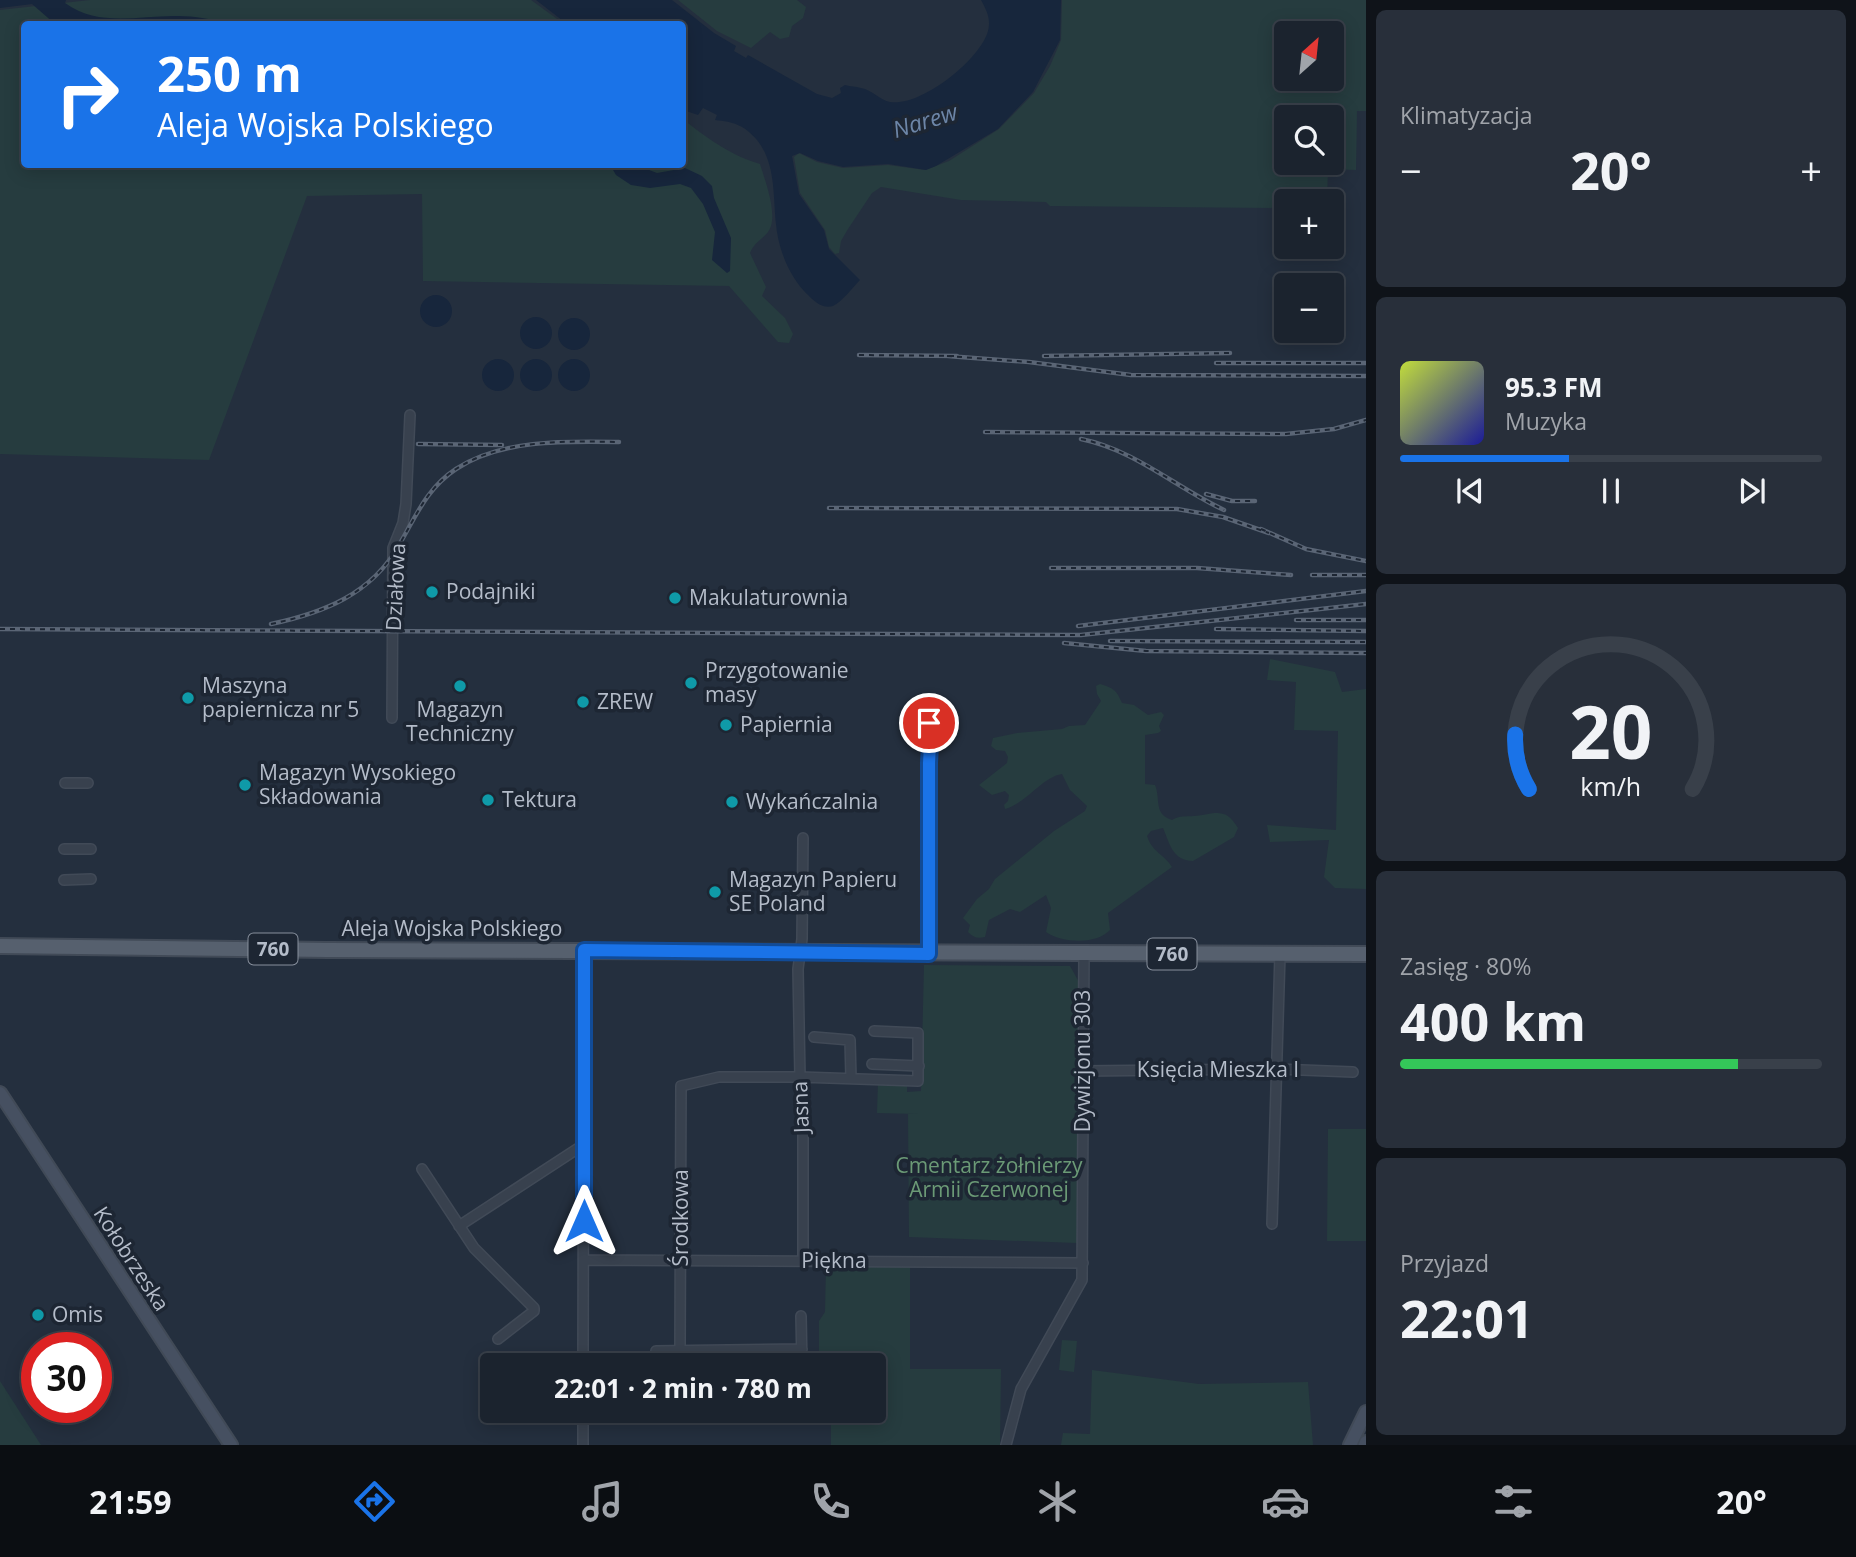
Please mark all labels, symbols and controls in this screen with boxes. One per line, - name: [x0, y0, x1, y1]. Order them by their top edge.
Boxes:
- north arrow: [1274, 21, 1344, 91]
- map controls: [1274, 21, 1344, 343]
- text: 250 m: [157, 40, 302, 106]
- icon: right: [42, 49, 133, 140]
- water label: Narew: [888, 95, 963, 145]
- text: Klimatyzacja: [1400, 99, 1533, 131]
- text: Aleja Wojska Polskiego: [157, 103, 494, 146]
- button: search: [1274, 105, 1344, 175]
- text: 20°: [1570, 134, 1652, 205]
- text: −: [1400, 144, 1422, 196]
- text: +: [1800, 144, 1822, 196]
- button: +: [1274, 189, 1344, 259]
- button: −: [1274, 273, 1344, 343]
- text: 95.3 FM: [1505, 369, 1603, 405]
- text: Muzyka: [1505, 405, 1587, 437]
- icon: previous: [1451, 472, 1489, 510]
- icon: pause: [1592, 472, 1630, 510]
- icon: next: [1733, 472, 1771, 510]
- street label: Działowa: [379, 542, 411, 632]
- place label: Podajniki: [446, 577, 536, 605]
- place label: Makulaturownia: [689, 583, 848, 611]
- marker: Podajniki: [424, 584, 440, 600]
- marker: Makulaturownia: [667, 590, 683, 606]
- place label: Przygotowanie masy: [705, 656, 849, 708]
- place label: Maszyna papiernicza nr 5: [202, 671, 359, 723]
- marker: Przygotowanie masy: [683, 675, 699, 691]
- marker: Magazyn Techniczny: [452, 678, 468, 694]
- text: 20: [1569, 681, 1653, 780]
- place label: ZREW: [597, 687, 654, 715]
- marker: Maszyna papiernicza nr 5: [180, 690, 196, 706]
- pin: [899, 693, 959, 753]
- marker: ZREW: [575, 694, 591, 710]
- place label: Magazyn Techniczny: [406, 695, 514, 747]
- icon: arrive: [910, 704, 948, 742]
- place label: Papiernia: [740, 710, 833, 738]
- marker: Papiernia: [718, 717, 734, 733]
- place label: Magazyn Wysokiego Składowania: [259, 758, 456, 810]
- text: km/h: [1581, 768, 1641, 802]
- marker: Magazyn Wysokiego Składowania: [237, 777, 253, 793]
- place label: Tektura: [502, 785, 577, 813]
- place label: Wykańczalnia: [746, 787, 878, 815]
- marker: Tektura: [480, 792, 496, 808]
- marker: Wykańczalnia: [724, 794, 740, 810]
- place label: Magazyn Papieru SE Poland: [729, 865, 897, 917]
- marker: Magazyn Papieru SE Poland: [707, 884, 723, 900]
- street label: Aleja Wojska Polskiego: [341, 914, 563, 942]
- road number: 760: [248, 934, 298, 965]
- road number: 760: [1148, 938, 1196, 970]
- text: Zasięg · 80%: [1400, 950, 1531, 982]
- text: 400 km: [1400, 985, 1586, 1056]
- street label: Dywizjonu 303: [1068, 990, 1096, 1132]
- street label: Księcia Mieszka I: [1137, 1055, 1299, 1083]
- street label: Jasna: [785, 1081, 815, 1135]
- park label: Cmentarz żołnierzy Armii Czerwonej: [895, 1151, 1083, 1203]
- street label: Środkowa: [666, 1169, 694, 1267]
- position arrow: [547, 1184, 621, 1258]
- street label: Kołobrzeska: [88, 1201, 176, 1316]
- street label: Piękna: [801, 1246, 867, 1274]
- text: Przyjazd: [1400, 1247, 1489, 1279]
- text: 22:01: [1400, 1282, 1534, 1353]
- place label: Omis: [52, 1300, 103, 1328]
- marker: Omis: [30, 1307, 46, 1323]
- speed limit sign: 30: [21, 1332, 112, 1423]
- text: 22:01 · 2 min · 780 m: [554, 1370, 812, 1406]
- icon: directions: [350, 1477, 399, 1526]
- icon: music: [578, 1477, 627, 1526]
- icon: phone: [806, 1477, 855, 1526]
- icon: climate: [1033, 1477, 1082, 1526]
- icon: car: [1261, 1477, 1310, 1526]
- icon: filters: [1489, 1477, 1538, 1526]
- text: 21:59: [89, 1480, 172, 1523]
- text: 20°: [1716, 1480, 1767, 1523]

